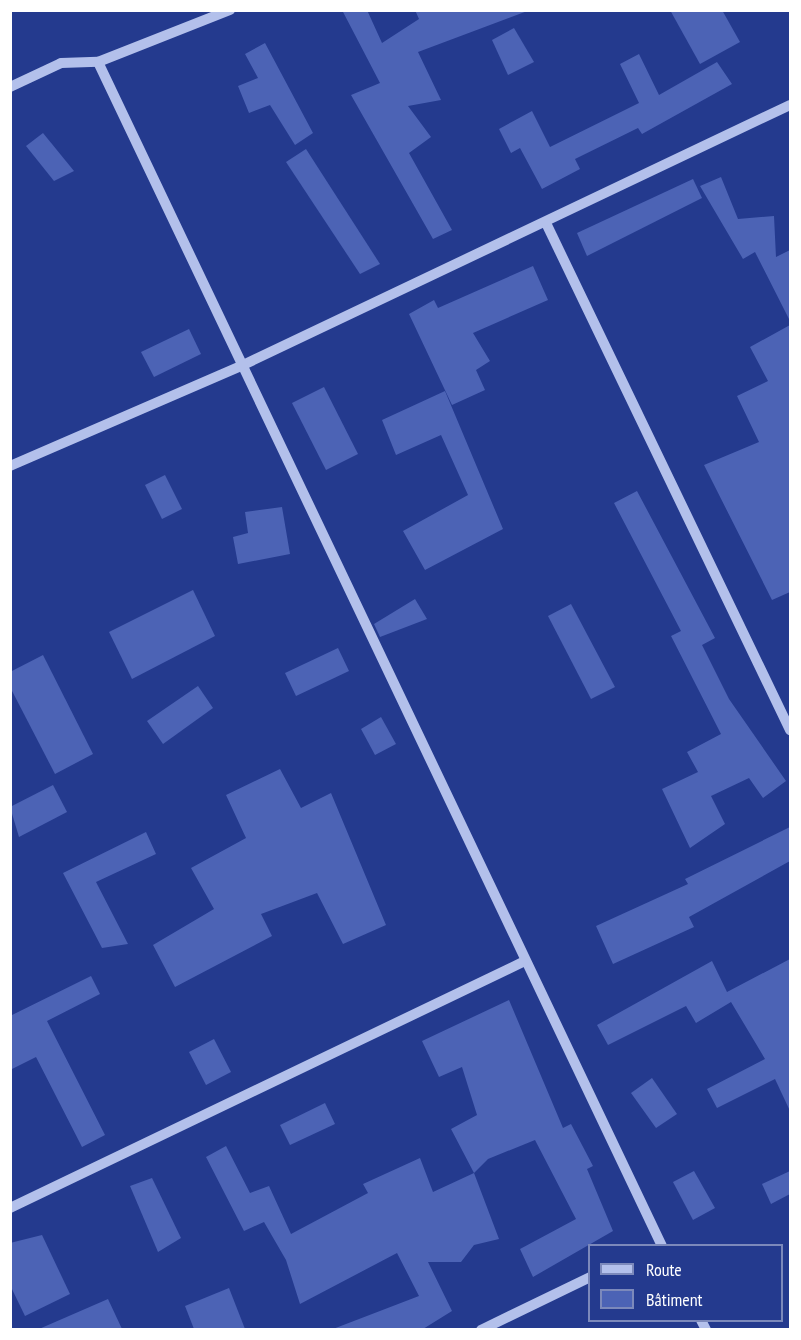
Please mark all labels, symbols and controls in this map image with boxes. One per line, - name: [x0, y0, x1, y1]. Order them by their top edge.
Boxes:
- legend: [588, 1244, 783, 1322]
- text: Route: [646, 1258, 682, 1281]
- text: Bâtiment: [646, 1288, 703, 1311]

